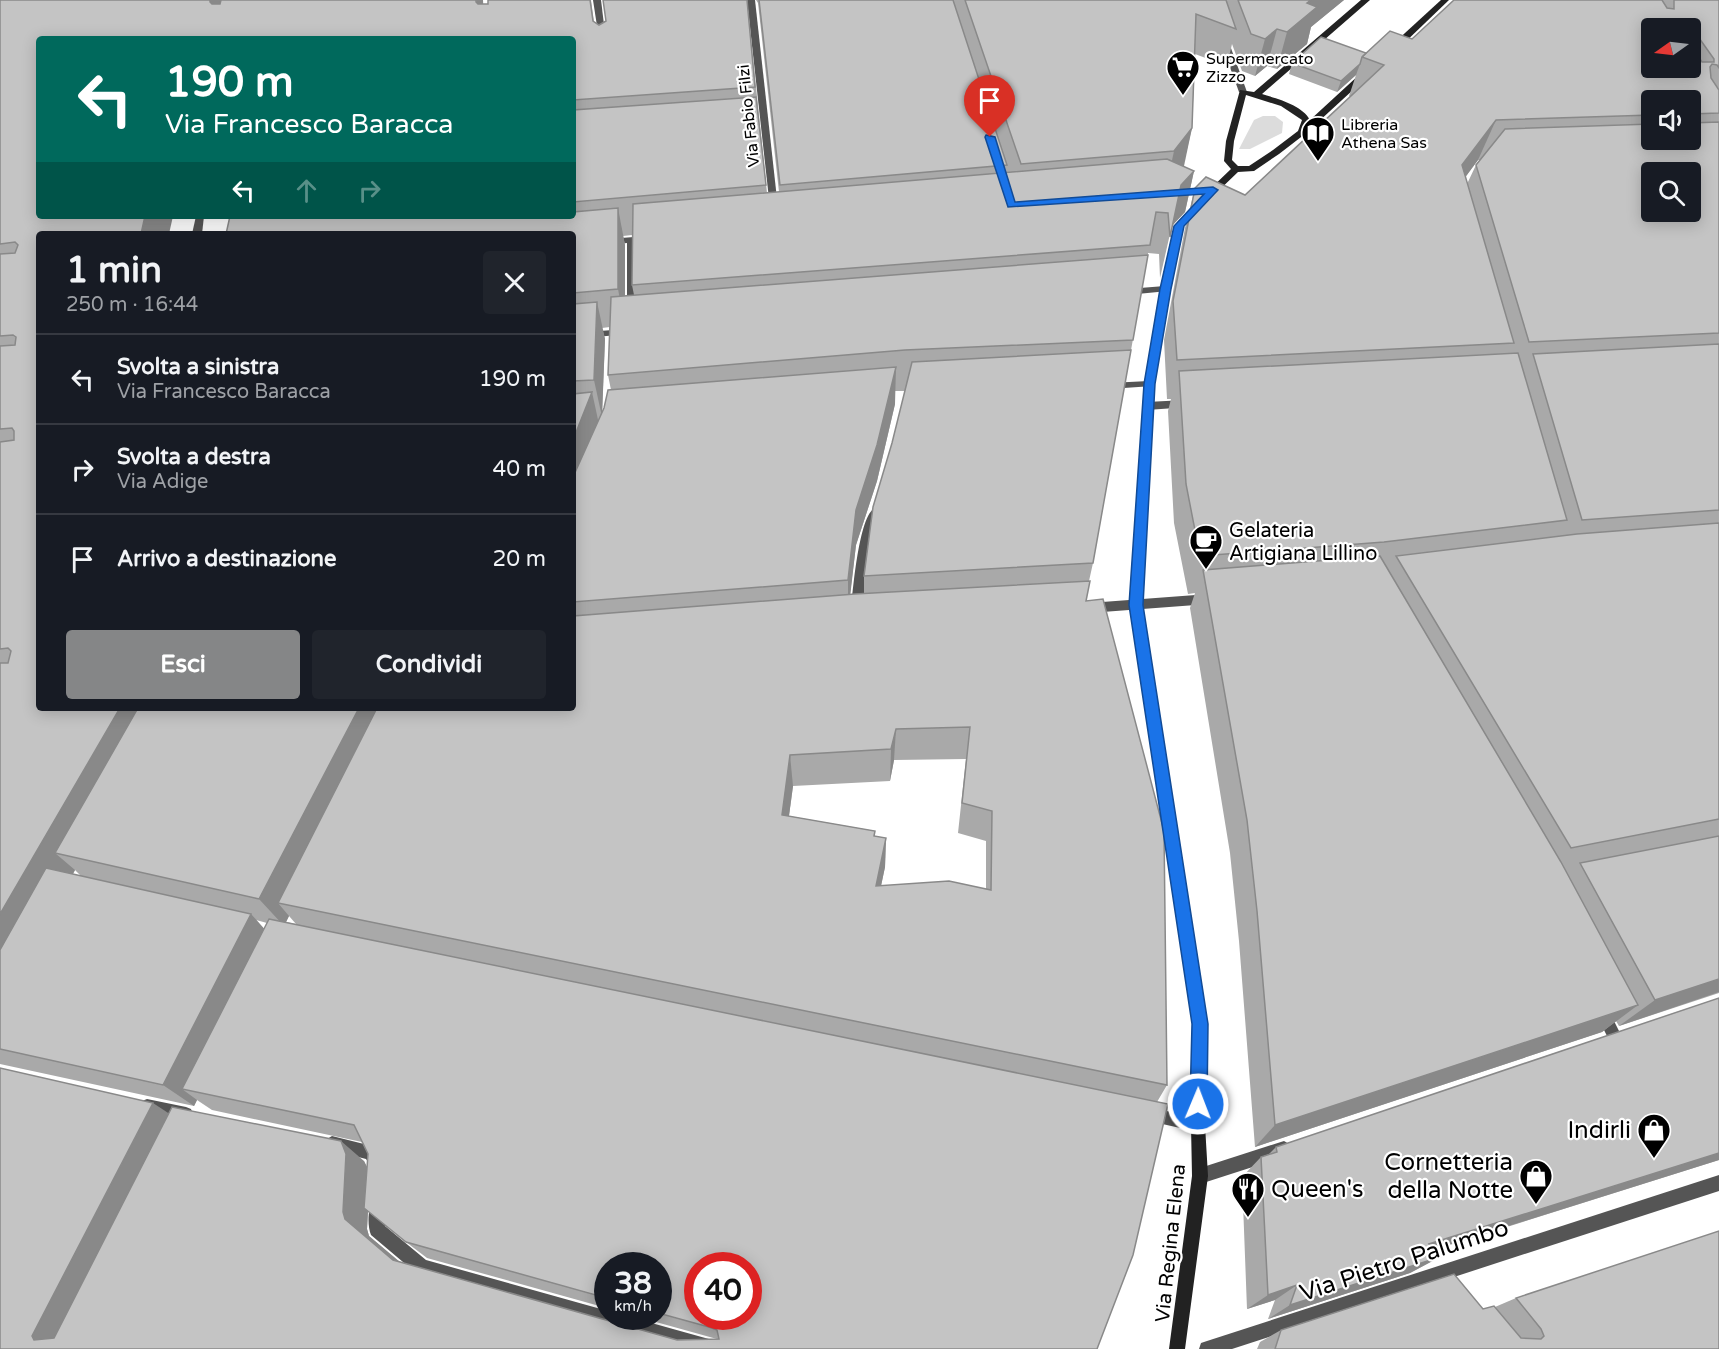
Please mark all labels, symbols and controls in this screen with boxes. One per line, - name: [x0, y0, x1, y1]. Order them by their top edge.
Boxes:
- north arrow: [1641, 18, 1701, 78]
- map controls: [1641, 18, 1701, 222]
- supermarket icon: Supermercato Zizzo: [1165, 49, 1201, 96]
- place label: Supermercato Zizzo: [1206, 49, 1313, 87]
- text: 190 m: [165, 57, 294, 108]
- icon: left: [66, 60, 144, 138]
- street label: Via Fabio Filzi: [734, 64, 764, 168]
- pin: [964, 75, 1015, 137]
- icon: arrive: [973, 84, 1006, 117]
- button: sound: [1641, 90, 1701, 150]
- text: Via Francesco Baracca: [165, 108, 454, 141]
- library icon: Libreria Athena Sas: [1300, 115, 1336, 162]
- place label: Libreria Athena Sas: [1341, 115, 1427, 153]
- button: search: [1641, 162, 1701, 222]
- icon: left: [227, 174, 260, 207]
- icon: ahead: [290, 174, 323, 207]
- icon: right: [353, 174, 386, 207]
- text: 1 min: [66, 249, 162, 292]
- button: close: [483, 251, 546, 314]
- text: 250 m · 16:44: [66, 293, 198, 317]
- text: Svolta a sinistra: [117, 354, 279, 380]
- icon: left: [66, 363, 99, 396]
- text: 190 m: [479, 366, 546, 392]
- text: Via Francesco Baracca: [117, 380, 331, 404]
- text: Svolta a destra: [117, 444, 271, 470]
- icon: right: [66, 453, 99, 486]
- text: 40 m: [492, 456, 546, 482]
- text: Via Adige: [117, 470, 208, 494]
- place label: Gelateria Artigiana Lillino: [1229, 519, 1377, 566]
- cafe icon: Gelateria Artigiana Lillino: [1188, 523, 1224, 570]
- icon: arrive: [66, 543, 99, 576]
- text: Arrivo a destinazione: [117, 546, 336, 572]
- text: 20 m: [492, 546, 546, 572]
- button: Esci: [66, 630, 300, 699]
- button: Condividi: [312, 630, 546, 699]
- position arrow: [1166, 1072, 1230, 1136]
- shop icon: Indirli: [1636, 1112, 1672, 1159]
- place label: Indirli: [1568, 1116, 1631, 1145]
- place label: Cornetteria della Notte: [1384, 1148, 1513, 1205]
- shop icon: Cornetteria della Notte: [1518, 1158, 1554, 1205]
- street label: Via Regina Elena: [1151, 1163, 1191, 1324]
- restaurant icon: Queen's: [1230, 1171, 1266, 1218]
- place label: Queen's: [1271, 1175, 1364, 1204]
- street label: Via Pietro Palumbo: [1296, 1213, 1512, 1308]
- speed limit sign: 40: [684, 1252, 762, 1330]
- text: 38: [614, 1265, 652, 1302]
- text: km/h: [614, 1297, 652, 1315]

